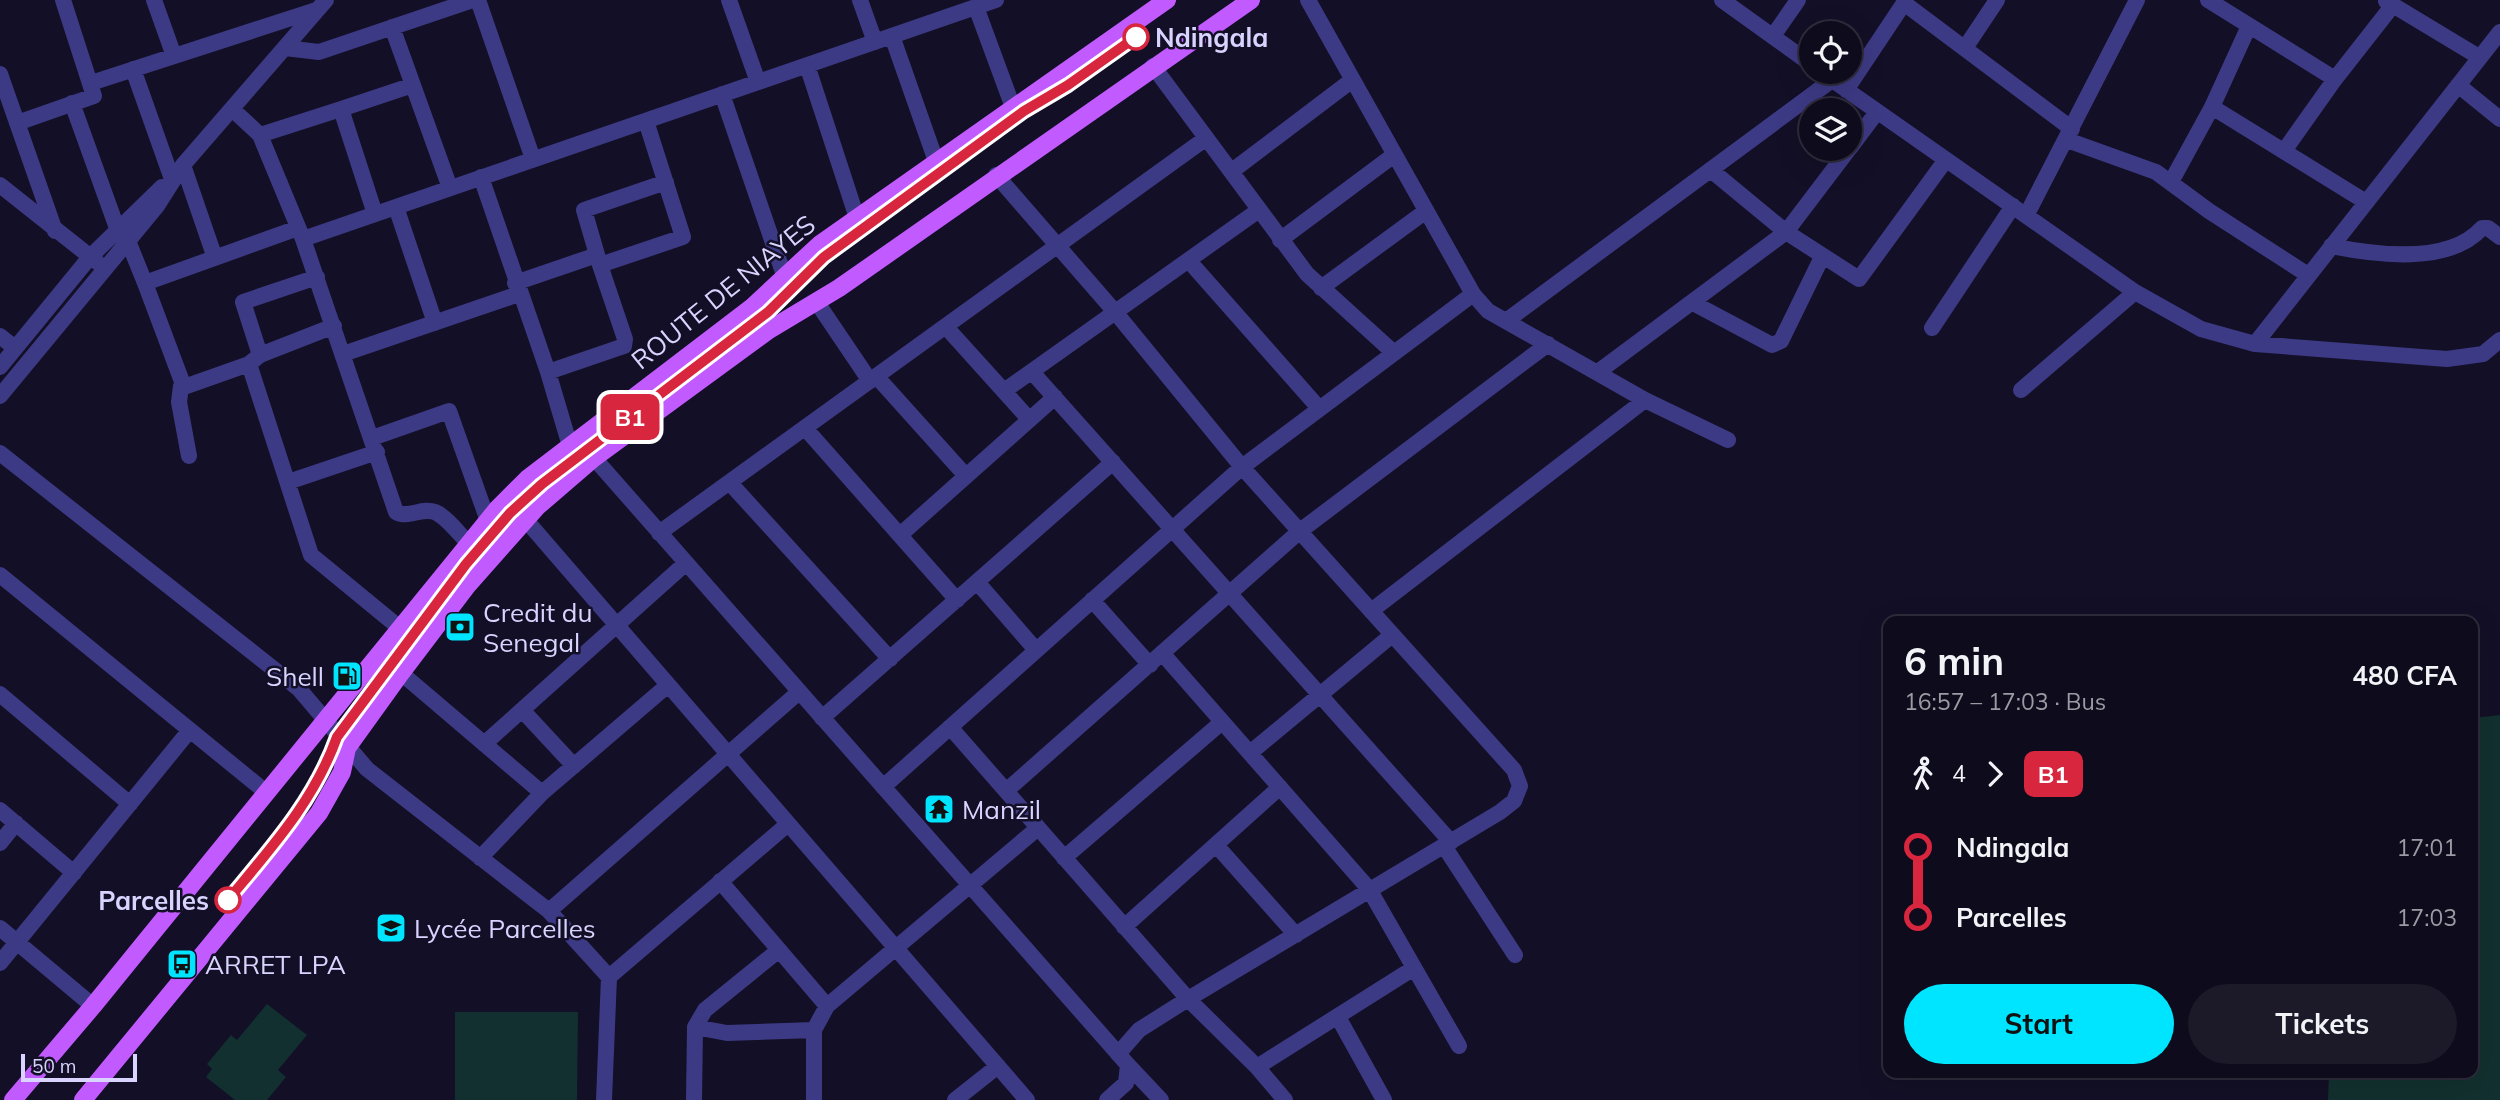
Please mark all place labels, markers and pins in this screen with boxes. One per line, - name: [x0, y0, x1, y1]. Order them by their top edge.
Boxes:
- place label: Ndingala: [1155, 21, 1268, 54]
- marker: Ndingala: [1123, 24, 1149, 50]
- place label: Credit du Senegal: [483, 596, 592, 659]
- bank icon: Credit du Senegal: [443, 610, 477, 644]
- fuel station icon: Shell: [330, 659, 364, 693]
- place label: Shell: [266, 660, 324, 693]
- temple icon: Manzil: [922, 792, 956, 826]
- place label: Manzil: [962, 793, 1041, 826]
- place label: Parcelles: [98, 884, 209, 917]
- marker: Parcelles: [215, 887, 241, 913]
- school or university icon: Lycée Parcelles: [374, 911, 408, 945]
- place label: Lycée Parcelles: [414, 912, 596, 945]
- bus stop icon: ARRET LPA: [165, 947, 199, 981]
- place label: ARRET LPA: [205, 948, 346, 981]

